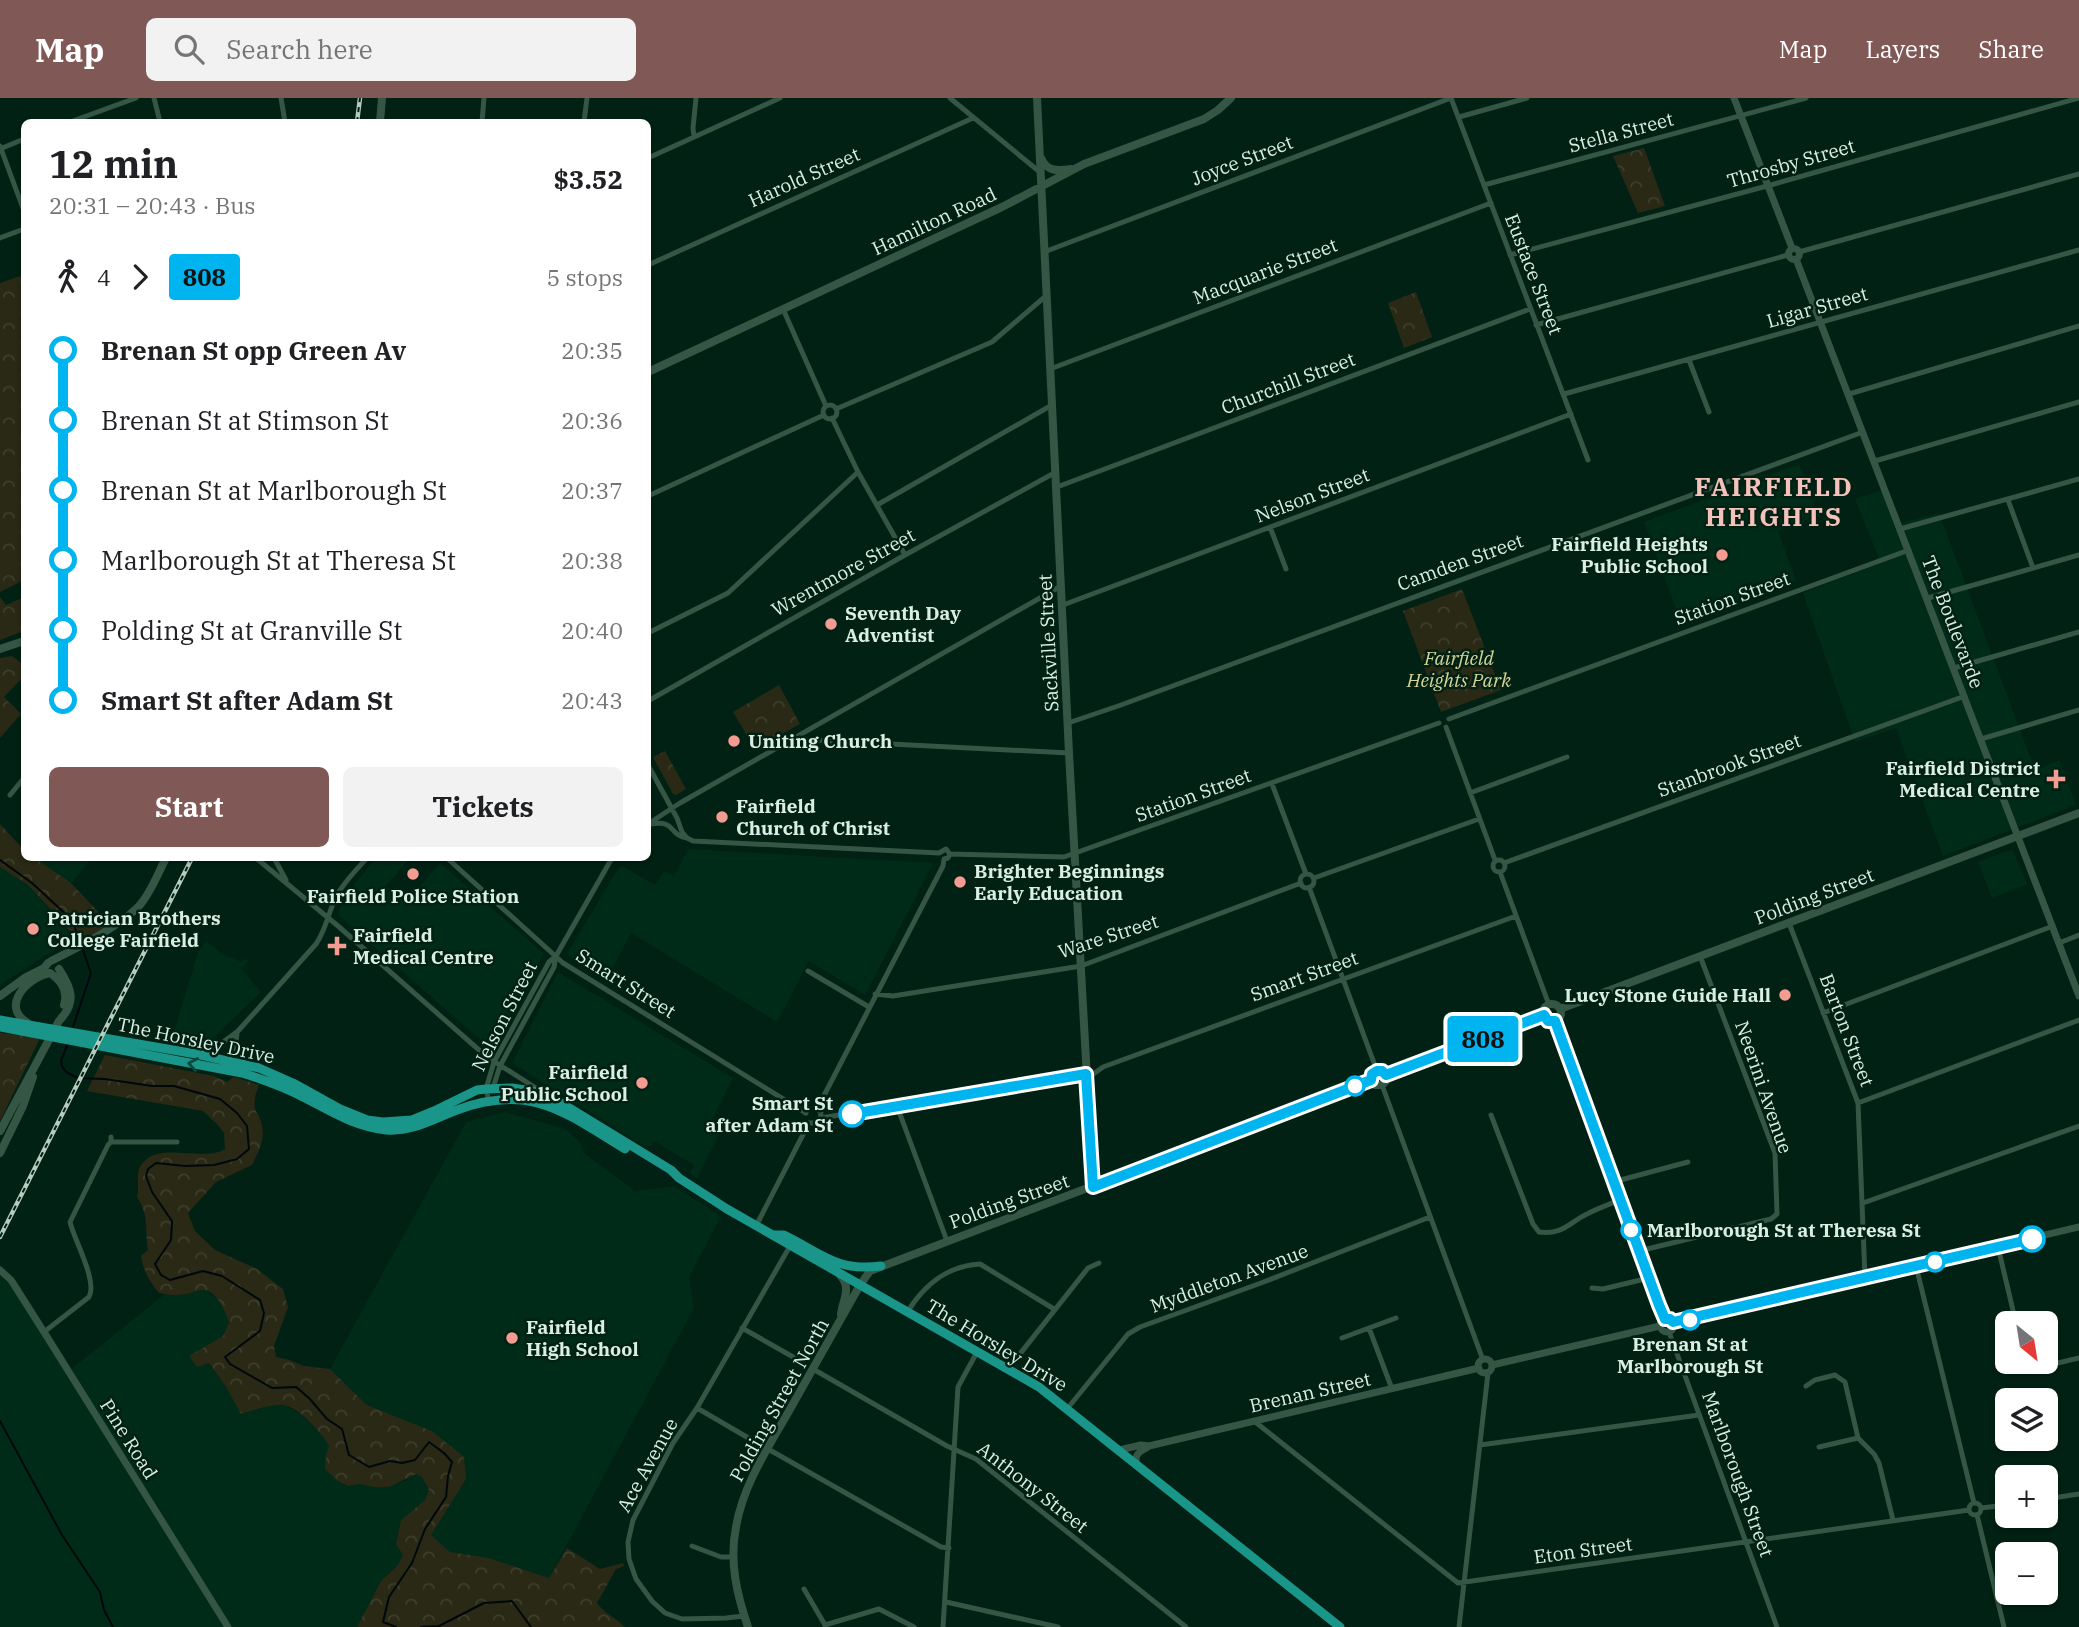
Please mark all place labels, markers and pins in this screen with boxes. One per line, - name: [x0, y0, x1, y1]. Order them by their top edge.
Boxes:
- place label: Fairfield Heights Public School: [1551, 532, 1708, 578]
- marker: Fairfield Heights Public School: [1714, 547, 1730, 563]
- place label: Seventh Day Adventist: [845, 601, 961, 647]
- marker: Seventh Day Adventist: [823, 616, 839, 632]
- place label: Uniting Church: [748, 729, 892, 753]
- marker: Uniting Church: [726, 733, 742, 749]
- place label: Fairfield District Medical Centre: [1886, 756, 2040, 802]
- marker: Fairfield District Medical Centre: [2046, 769, 2066, 789]
- place label: Fairfield Church of Christ: [736, 794, 890, 840]
- marker: Fairfield Church of Christ: [714, 809, 730, 825]
- place label: Brighter Beginnings Early Education: [974, 859, 1164, 905]
- marker: Fairfield Police Station: [405, 866, 421, 882]
- marker: Brighter Beginnings Early Education: [952, 874, 968, 890]
- place label: Fairfield Police Station: [307, 884, 520, 908]
- place label: Patrician Brothers College Fairfield: [47, 906, 221, 952]
- marker: Patrician Brothers College Fairfield: [25, 921, 41, 937]
- place label: Fairfield Medical Centre: [353, 923, 494, 969]
- marker: Fairfield Medical Centre: [327, 936, 347, 956]
- place label: Lucy Stone Guide Hall: [1565, 983, 1771, 1007]
- marker: Lucy Stone Guide Hall: [1777, 987, 1793, 1003]
- place label: Fairfield Public School: [501, 1060, 628, 1106]
- marker: Fairfield Public School: [634, 1075, 650, 1091]
- unlabelled marker: [1345, 1076, 1365, 1096]
- place label: Smart St after Adam St: [705, 1091, 833, 1137]
- marker: Smart St after Adam St: [839, 1101, 865, 1127]
- place label: Marlborough St at Theresa St: [1647, 1218, 1921, 1242]
- marker: Marlborough St at Theresa St: [1621, 1220, 1641, 1240]
- unlabelled marker: [2019, 1226, 2045, 1252]
- unlabelled marker: [1925, 1252, 1945, 1272]
- marker: Brenan St at Marlborough St: [1680, 1310, 1700, 1330]
- place label: Fairfield High School: [526, 1315, 639, 1361]
- marker: Fairfield High School: [504, 1330, 520, 1346]
- place label: Brenan St at Marlborough St: [1617, 1332, 1763, 1378]

